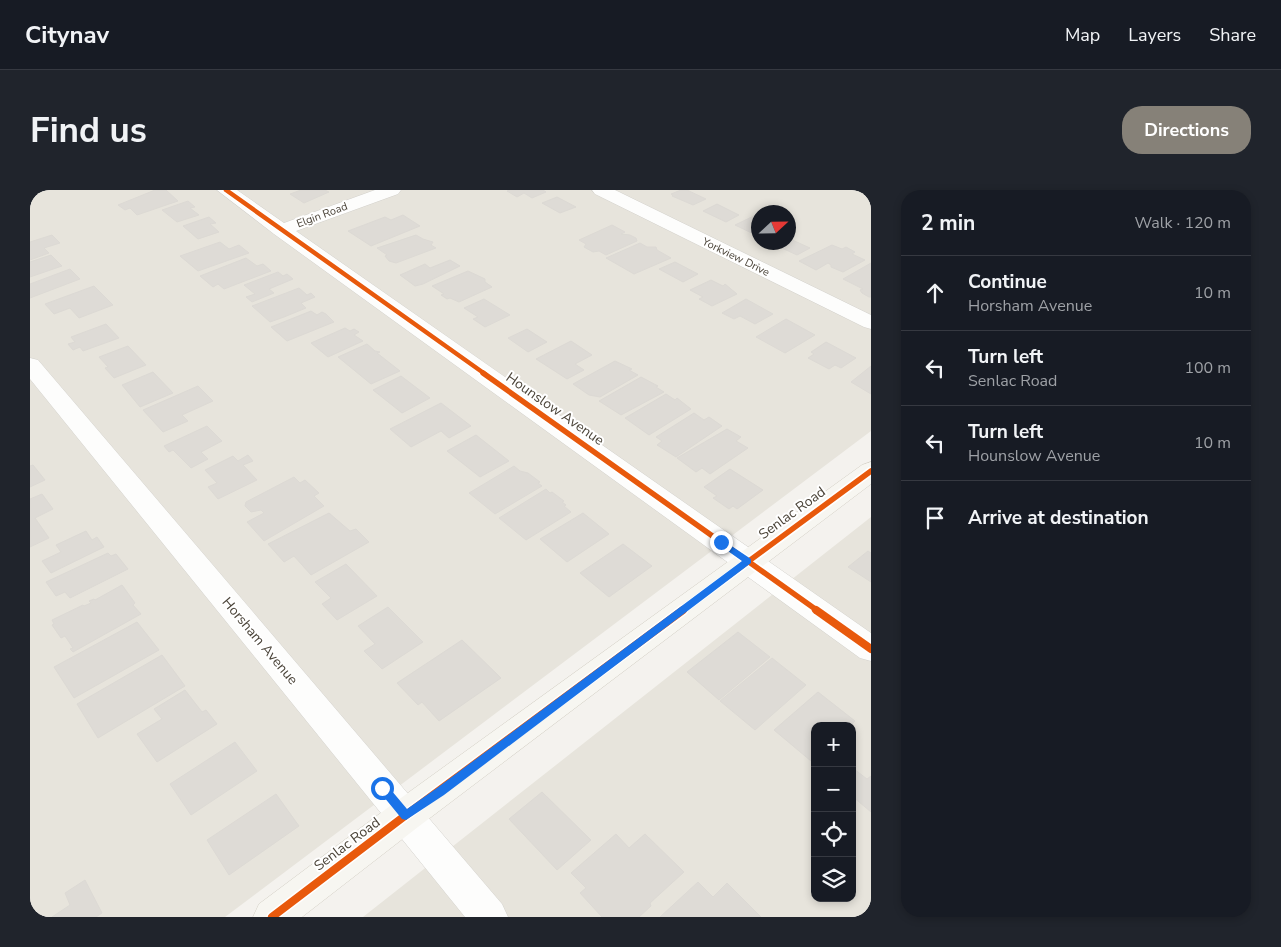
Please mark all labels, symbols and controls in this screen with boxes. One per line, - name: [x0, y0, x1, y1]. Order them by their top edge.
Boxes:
- text: Citynav: [25, 19, 109, 51]
- text: Map: [1065, 23, 1100, 47]
- text: Layers: [1128, 23, 1181, 47]
- text: Share: [1209, 23, 1256, 47]
- button: Directions: [1122, 106, 1251, 154]
- text: Find us: [30, 107, 147, 154]
- street label: Elgin Road: [294, 199, 350, 231]
- north arrow: [751, 205, 796, 250]
- text: 2 min: [921, 209, 975, 237]
- text: Walk · 120 m: [1135, 212, 1231, 234]
- street label: Yorkview Drive: [699, 234, 772, 280]
- text: Continue: [968, 269, 1047, 295]
- icon: ahead: [921, 279, 949, 307]
- text: 10 m: [1194, 282, 1231, 304]
- text: Horsham Avenue: [968, 295, 1092, 317]
- text: Turn left: [968, 344, 1043, 370]
- icon: left: [921, 354, 949, 382]
- text: 100 m: [1184, 357, 1231, 379]
- street label: Hounslow Avenue: [502, 368, 608, 450]
- text: Senlac Road: [968, 370, 1057, 392]
- text: Turn left: [968, 419, 1043, 445]
- icon: left: [921, 429, 949, 457]
- text: 10 m: [1194, 432, 1231, 454]
- text: Hounslow Avenue: [968, 445, 1100, 467]
- street label: Senlac Road: [755, 482, 829, 544]
- icon: arrive: [921, 504, 949, 532]
- text: Arrive at destination: [968, 505, 1149, 531]
- route end: [710, 531, 733, 554]
- street label: Horsham Avenue: [218, 593, 302, 689]
- map controls: [811, 722, 856, 902]
- button: +: [811, 722, 856, 767]
- button: −: [811, 767, 856, 812]
- route start: [371, 777, 394, 800]
- button: locate: [811, 812, 856, 857]
- street label: Senlac Road: [310, 813, 384, 875]
- button: layers: [811, 857, 856, 902]

